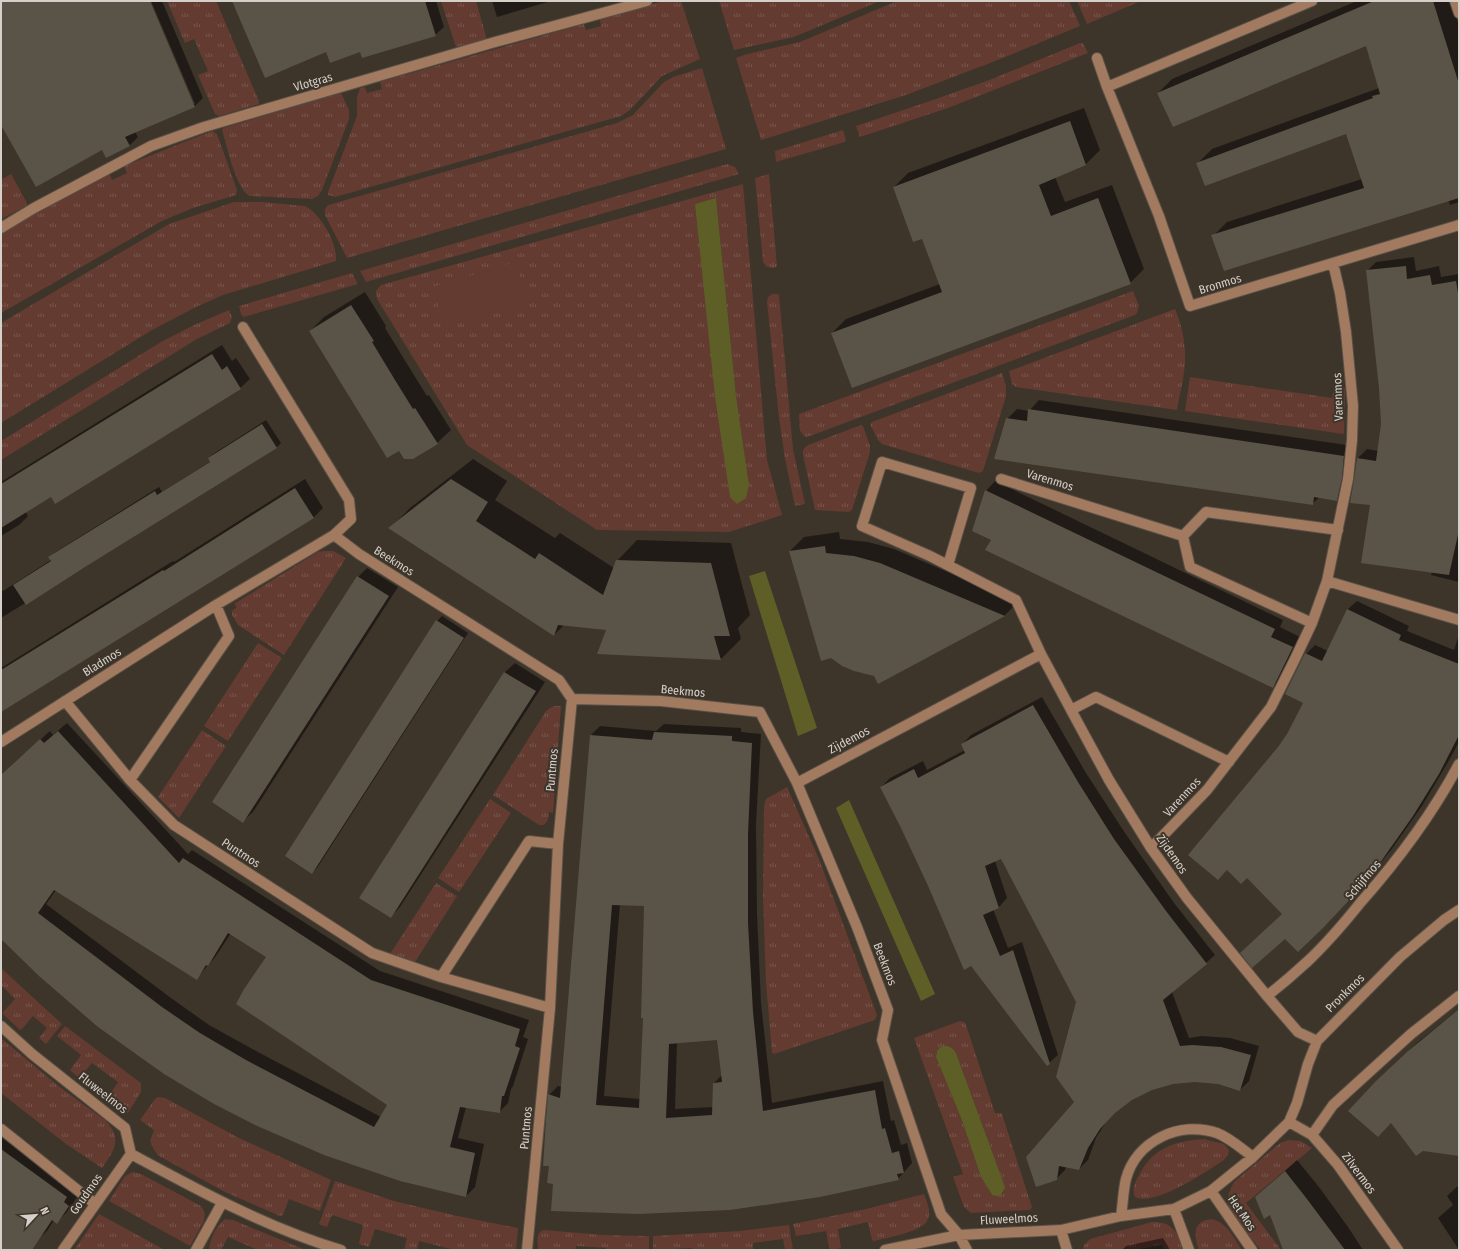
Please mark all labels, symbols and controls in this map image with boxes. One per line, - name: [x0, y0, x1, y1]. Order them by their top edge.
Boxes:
- street label: Vlotgras: [292, 70, 334, 94]
- street label: Bronmos: [1197, 271, 1243, 297]
- street label: Varenmos: [1330, 373, 1346, 421]
- street label: Varenmos: [1025, 466, 1075, 494]
- street label: Beekmos: [371, 543, 417, 579]
- street label: Bladmos: [80, 645, 124, 679]
- street label: Beekmos: [660, 682, 706, 700]
- street label: Zijdemos: [826, 723, 872, 757]
- street label: Puntmos: [543, 748, 561, 792]
- street label: Varenmos: [1160, 775, 1204, 819]
- street label: Zijdemos: [1153, 832, 1191, 876]
- street label: Puntmos: [219, 835, 263, 871]
- street label: Schijfmos: [1342, 857, 1384, 903]
- street label: Beekmos: [870, 941, 900, 987]
- street label: Pronkmos: [1323, 971, 1367, 1015]
- street label: Fluweelmos: [76, 1070, 130, 1116]
- street label: Puntmos: [517, 1106, 535, 1150]
- street label: Zilvermos: [1339, 1150, 1379, 1196]
- street label: Goudmos: [67, 1171, 105, 1217]
- street label: Het Mos: [1225, 1193, 1259, 1233]
- north arrow: [16, 1195, 56, 1235]
- text: N: [37, 1205, 52, 1217]
- street label: Fluweelmos: [980, 1210, 1038, 1228]

